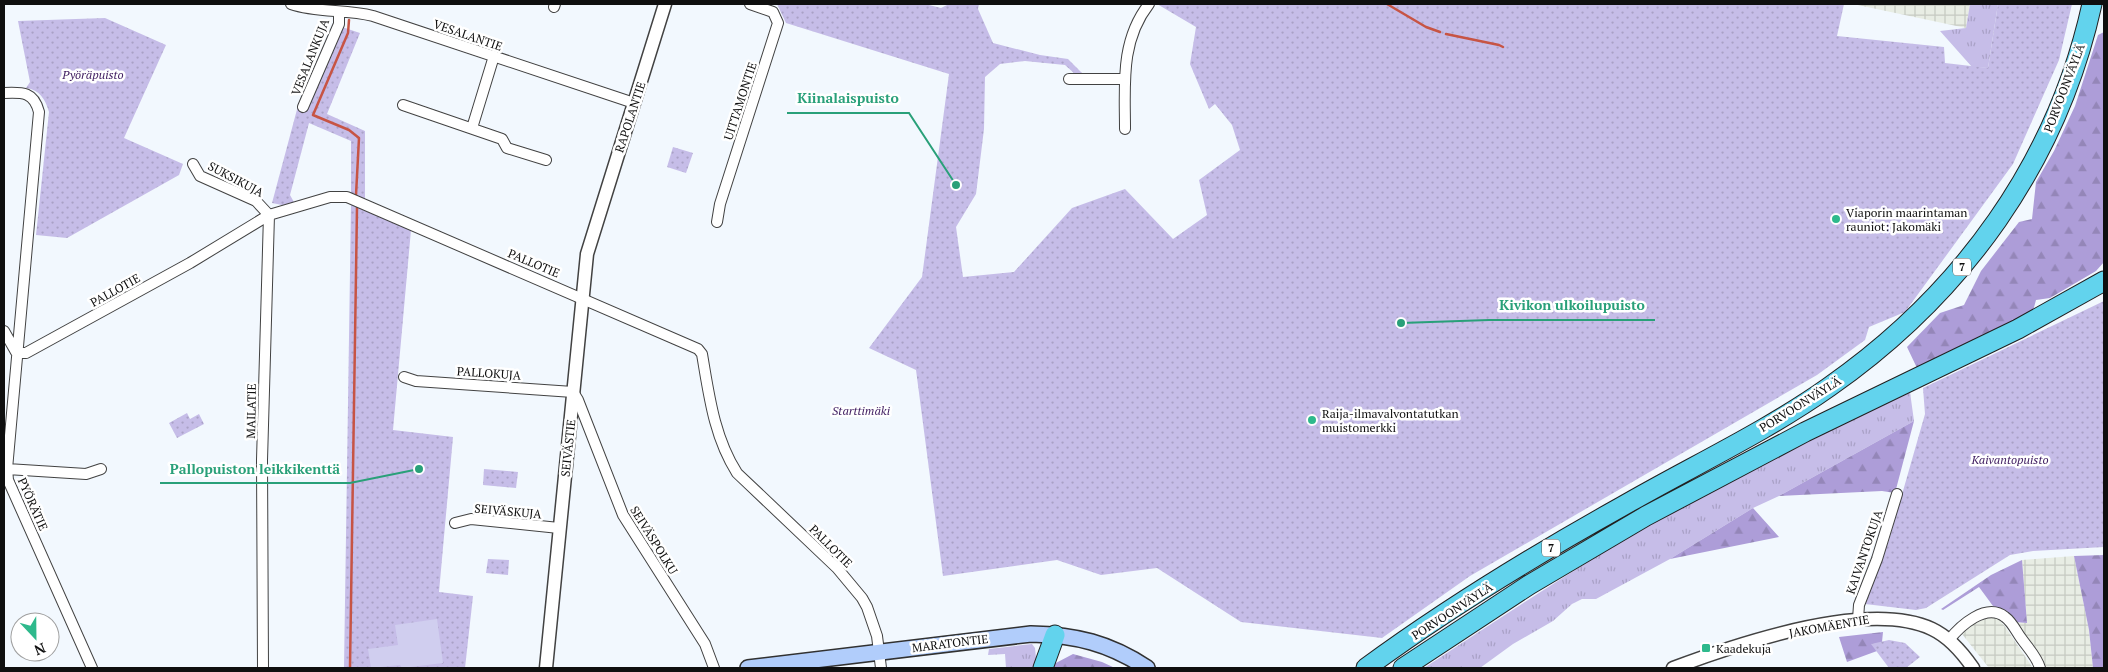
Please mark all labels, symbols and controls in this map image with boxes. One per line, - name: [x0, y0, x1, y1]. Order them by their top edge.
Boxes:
- street label: VESALANKUJA: [288, 16, 333, 98]
- street label: VESALANTIE: [432, 16, 505, 54]
- street label: PORVOONVÄYLÄ: [2040, 41, 2088, 134]
- street label: UITTAMONTIE: [720, 60, 760, 142]
- park label: Pyöräpuisto: [61, 67, 124, 82]
- street label: RAPOLANTIE: [611, 80, 649, 154]
- callout: Kiinalaispuisto: [787, 84, 909, 113]
- text: Kiinalaispuisto: [797, 88, 899, 107]
- street label: SUKSIKUJA: [206, 158, 267, 200]
- place label: Viaporin maarintaman rauniot: Jakomäki: [1846, 205, 1967, 234]
- marker: Viaporin maarintaman rauniot: Jakomäki: [1830, 213, 1842, 225]
- street label: PALLOTIE: [506, 245, 562, 281]
- road number: 7: [1953, 258, 1971, 276]
- street label: PALLOTIE: [87, 270, 143, 310]
- callout: Kivikon ulkoilupuisto: [1489, 291, 1655, 320]
- text: Kivikon ulkoilupuisto: [1499, 295, 1645, 314]
- street label: PALLOKUJA: [456, 363, 522, 383]
- street label: PORVOONVÄYLÄ: [1756, 372, 1844, 435]
- street label: MAILATIE: [243, 383, 259, 439]
- park label: Starttimäki: [832, 403, 891, 418]
- place label: Raija-ilmavalvontatutkan muistomerkki: [1322, 406, 1459, 435]
- marker: Raija-ilmavalvontatutkan muistomerkki: [1306, 414, 1318, 426]
- street label: SEIVÄSTIE: [558, 418, 578, 478]
- park label: Kaivantopuisto: [1970, 452, 2049, 467]
- callout: Pallopuiston leikkikenttä: [160, 454, 350, 483]
- text: Pallopuiston leikkikenttä: [170, 459, 340, 478]
- street label: PYÖRÄTIE: [15, 475, 51, 533]
- street label: SEIVÄSKUJA: [474, 501, 543, 521]
- street label: SEIVÄSPOLKU: [627, 503, 681, 577]
- street label: KAIVANTOKUJA: [1843, 507, 1886, 596]
- street label: PALLOTIE: [806, 521, 856, 571]
- road number: 7: [1542, 540, 1560, 556]
- street label: PORVOONVÄYLÄ: [1409, 579, 1496, 643]
- north arrow: [10, 612, 60, 662]
- street label: JAKOMÄENTIE: [1788, 612, 1870, 640]
- street label: MARATONTIE: [911, 631, 989, 655]
- text: N: [31, 639, 49, 660]
- place label: Kaadekuja: [1716, 641, 1771, 656]
- marker: Kaadekuja: [1700, 642, 1712, 654]

